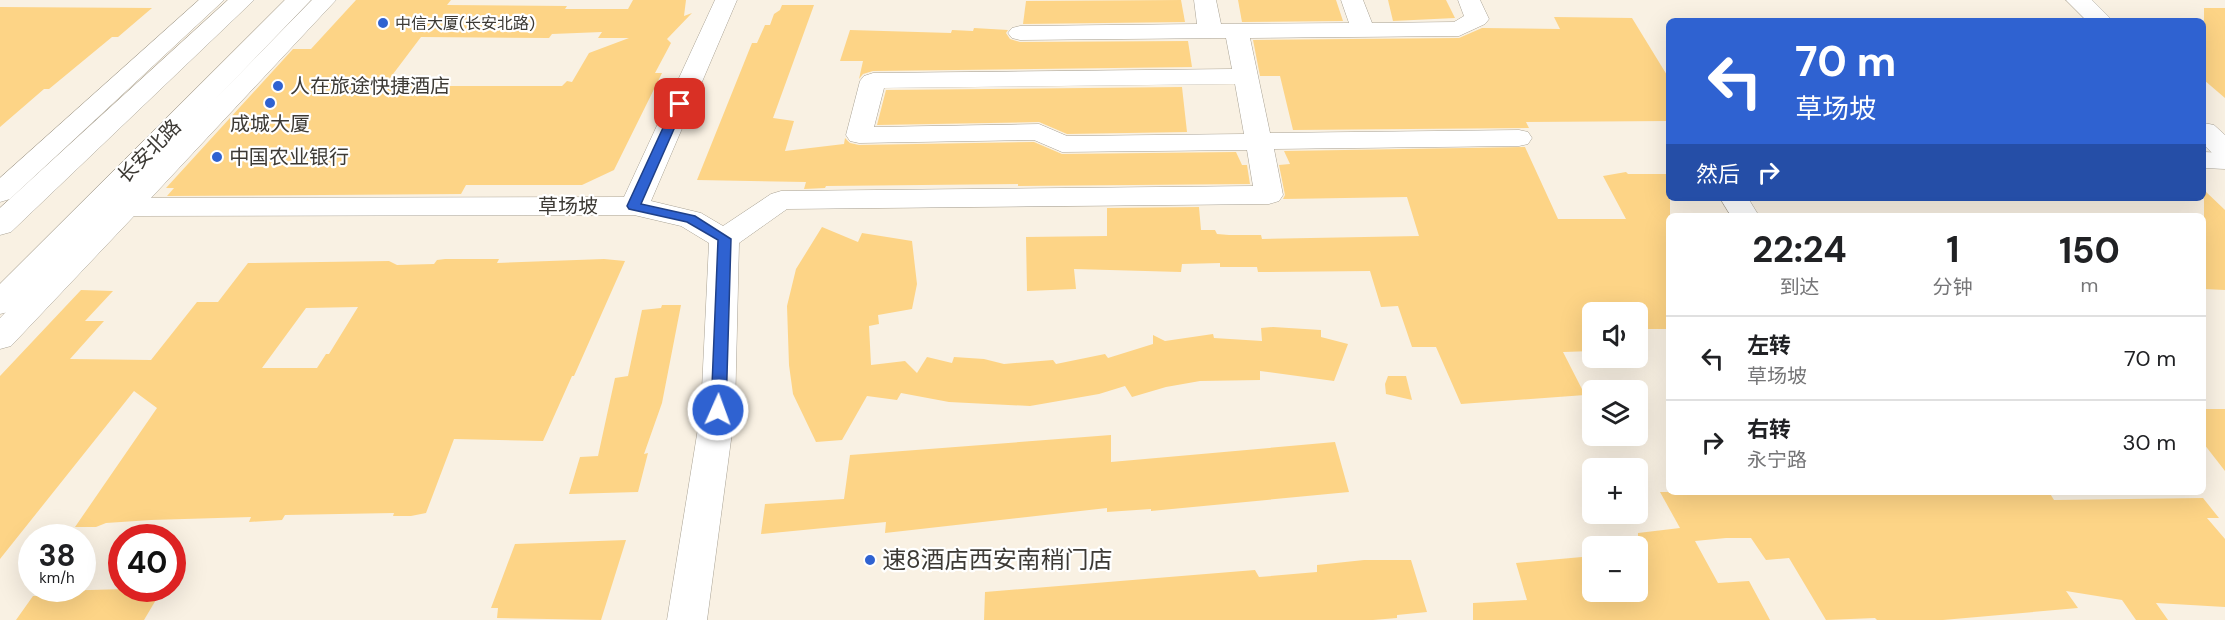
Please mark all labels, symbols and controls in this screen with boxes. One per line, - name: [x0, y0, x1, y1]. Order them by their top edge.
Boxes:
- place label: 中信大厦(长安北路): [395, 13, 535, 34]
- marker: 中信大厦(长安北路): [376, 16, 390, 30]
- text: 70 m: [1795, 34, 1896, 89]
- icon: left: [1696, 42, 1774, 120]
- place label: 人在旅途快捷酒店: [290, 73, 450, 99]
- pin: [654, 78, 705, 129]
- marker: 人在旅途快捷酒店: [271, 79, 285, 93]
- icon: arrive: [663, 87, 696, 120]
- text: 草场坡: [1795, 91, 1876, 126]
- marker: 成城大厦: [263, 96, 277, 110]
- place label: 成城大厦: [230, 111, 310, 137]
- street label: 长安北路: [112, 114, 186, 188]
- place label: 中国农业银行: [229, 144, 349, 170]
- marker: 中国农业银行: [210, 150, 224, 164]
- icon: right: [1752, 156, 1785, 189]
- text: 然后: [1696, 160, 1740, 189]
- street label: 草场坡: [538, 193, 598, 219]
- text: 22:24: [1752, 226, 1847, 273]
- text: 1: [1946, 226, 1959, 273]
- text: 150: [2059, 227, 2120, 274]
- text: m: [2080, 272, 2098, 298]
- text: 到达: [1779, 274, 1819, 300]
- text: 分钟: [1933, 274, 1973, 300]
- map controls: [1582, 302, 1648, 602]
- button: sound: [1582, 302, 1648, 368]
- text: 左转: [1747, 331, 1791, 360]
- icon: left: [1696, 342, 1729, 375]
- text: 70 m: [2124, 344, 2176, 373]
- text: 草场坡: [1747, 363, 1807, 389]
- position arrow: [686, 378, 750, 442]
- button: layers: [1582, 380, 1648, 446]
- text: 右转: [1747, 415, 1791, 444]
- icon: right: [1696, 426, 1729, 459]
- text: 30 m: [2122, 428, 2176, 457]
- text: 永宁路: [1747, 447, 1807, 473]
- button: +: [1582, 458, 1648, 524]
- speed limit sign: 40: [108, 524, 186, 602]
- text: 38: [38, 536, 76, 575]
- button: −: [1582, 536, 1648, 602]
- place label: 速8酒店西安南稍门店: [882, 544, 1113, 575]
- marker: 速8酒店西安南稍门店: [863, 553, 877, 567]
- text: km/h: [39, 568, 75, 588]

